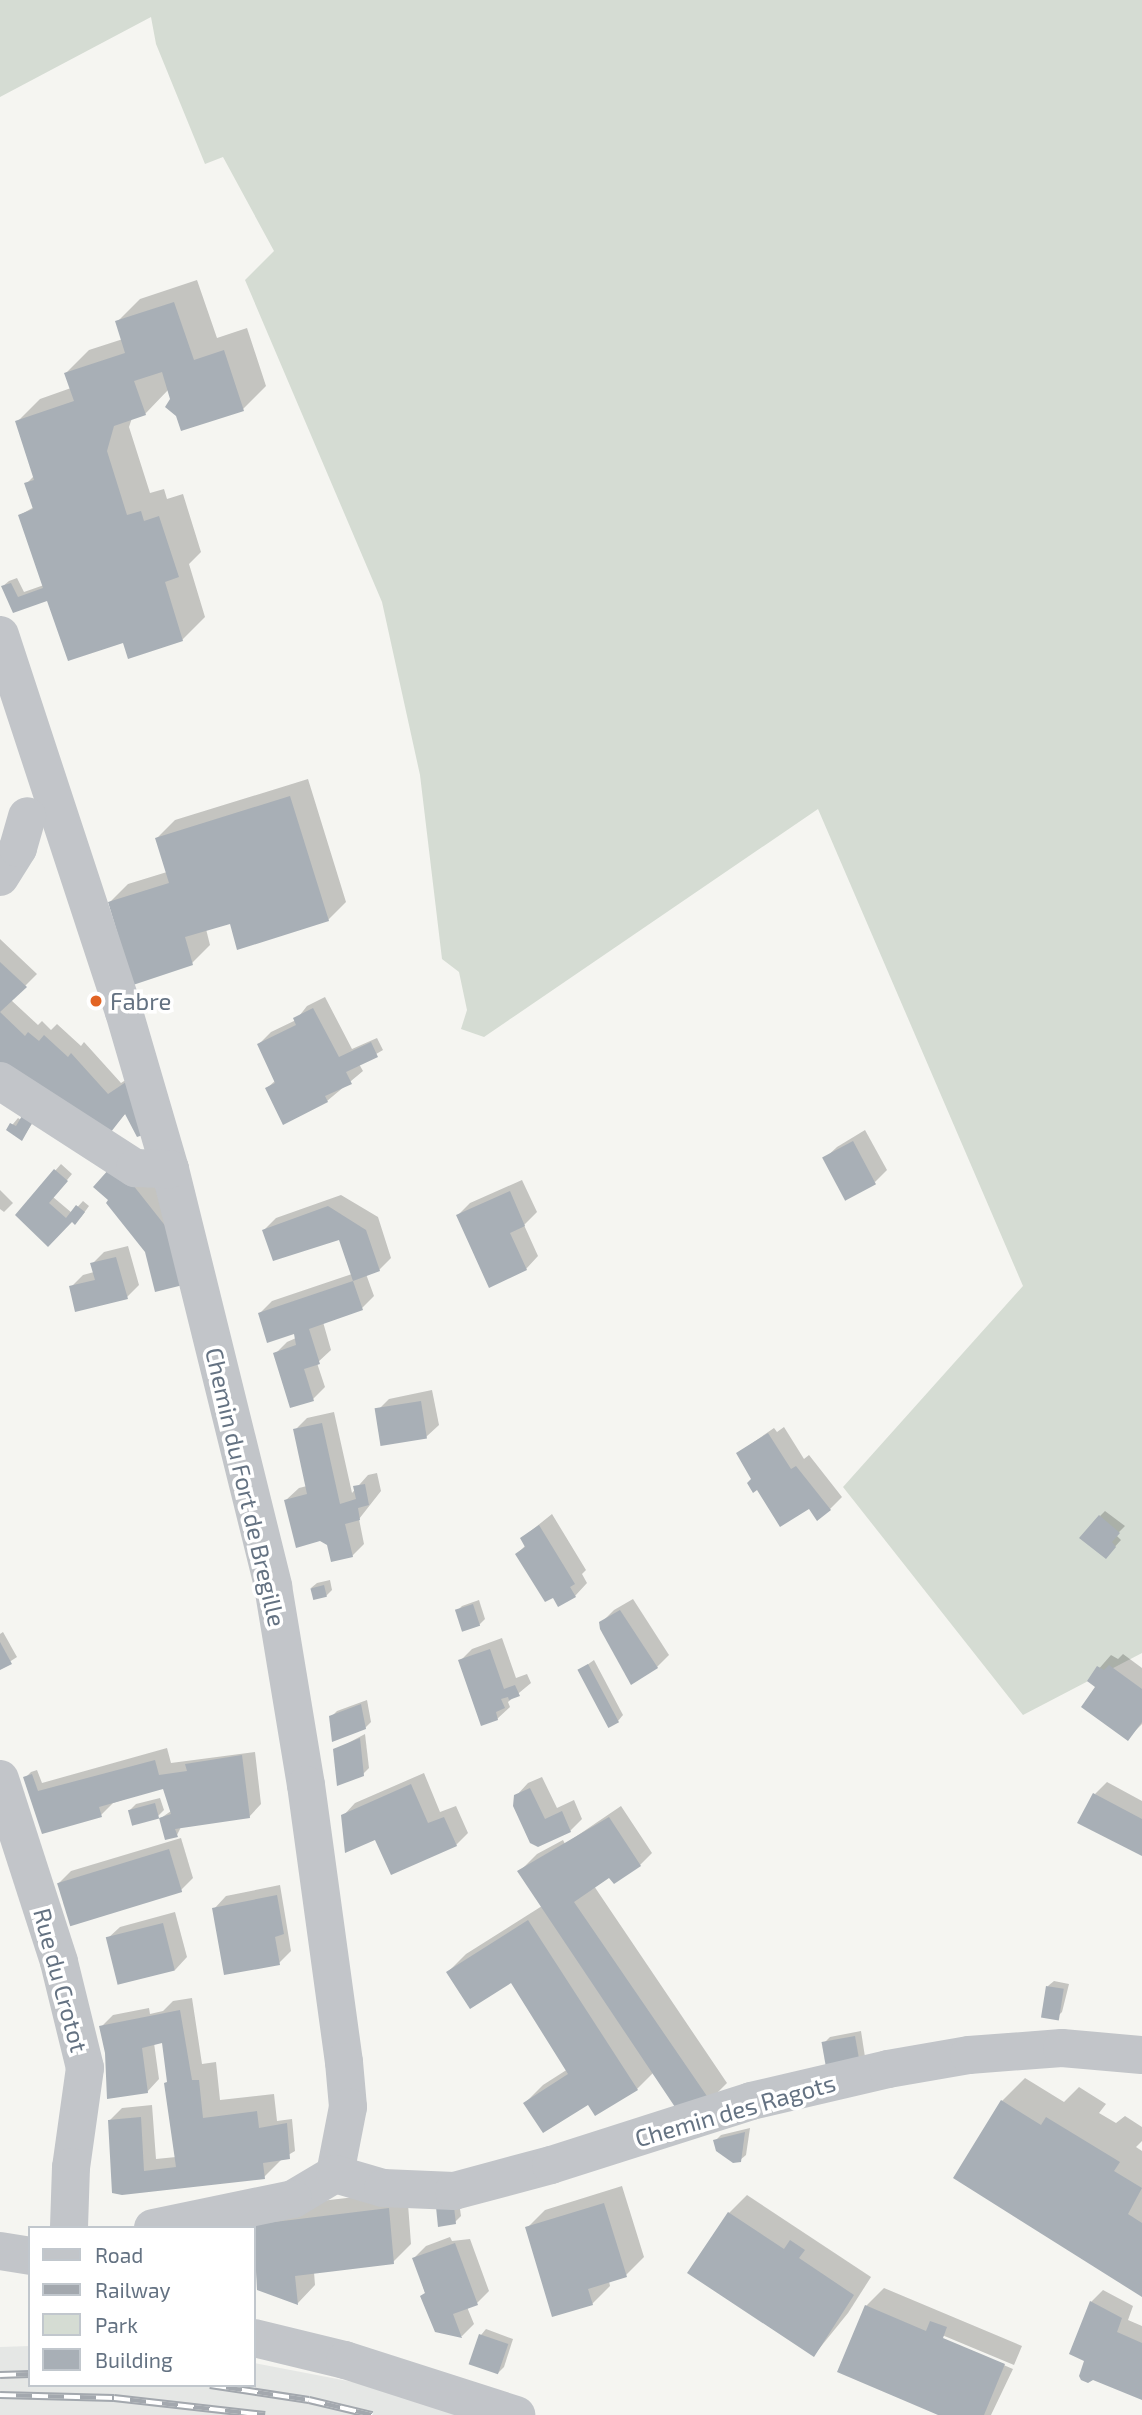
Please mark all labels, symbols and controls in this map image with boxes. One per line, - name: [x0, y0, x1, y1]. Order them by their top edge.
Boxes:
- place label: Fabre: [110, 987, 171, 1015]
- marker: Fabre: [88, 993, 104, 1009]
- street label: Chemin du Fort de Bregille: [200, 1345, 292, 1629]
- street label: Rue du Crotot: [28, 1905, 94, 2055]
- street label: Chemin des Ragots: [631, 2068, 839, 2152]
- legend: [28, 2226, 256, 2387]
- text: Road: [95, 2242, 143, 2267]
- text: Railway: [95, 2277, 171, 2302]
- text: Park: [95, 2312, 138, 2337]
- text: Building: [95, 2347, 173, 2372]

